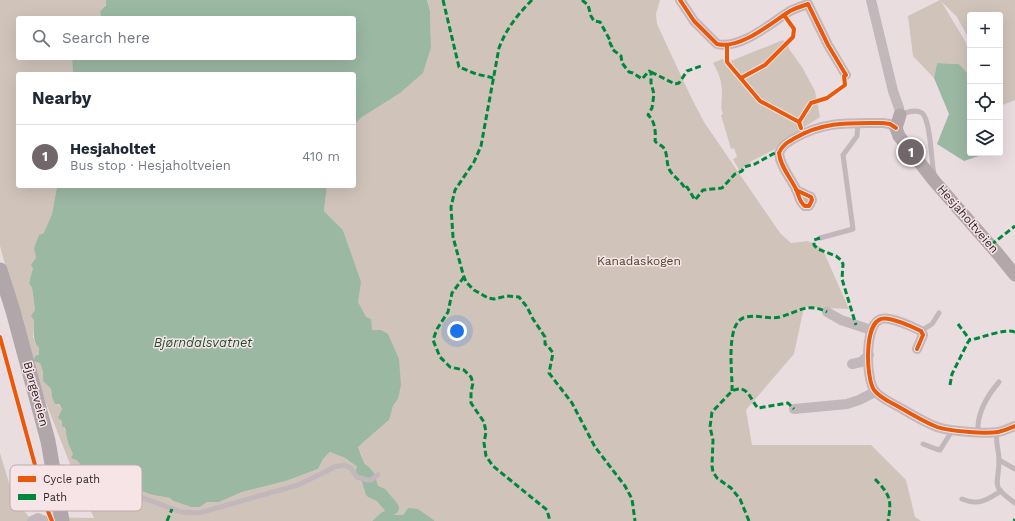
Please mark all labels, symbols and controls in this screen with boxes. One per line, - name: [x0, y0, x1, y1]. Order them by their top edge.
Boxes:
- map controls: [967, 12, 1003, 156]
- button: +: [967, 12, 1003, 48]
- search box: [16, 16, 356, 60]
- icon: search: [30, 27, 52, 49]
- text: Search here: [62, 29, 150, 47]
- button: −: [967, 48, 1003, 84]
- button: locate: [967, 84, 1003, 120]
- text: Nearby: [32, 88, 91, 108]
- button: layers: [967, 120, 1003, 156]
- pin: 1: [898, 137, 924, 167]
- text: Hesjaholtet: [70, 140, 155, 158]
- text: 1: [42, 149, 48, 164]
- text: 410 m: [302, 149, 340, 164]
- text: Bus stop · Hesjaholtveien: [70, 158, 231, 173]
- street label: Hesjaholtveien: [935, 182, 1001, 256]
- park label: Kanadaskogen: [597, 254, 681, 268]
- your location: [447, 321, 467, 341]
- water label: Bjørndalsvatnet: [154, 335, 253, 350]
- street label: Bjørgeveien: [21, 360, 51, 428]
- legend: [10, 465, 142, 511]
- text: Cycle path: [43, 473, 100, 486]
- text: Path: [43, 491, 67, 504]

